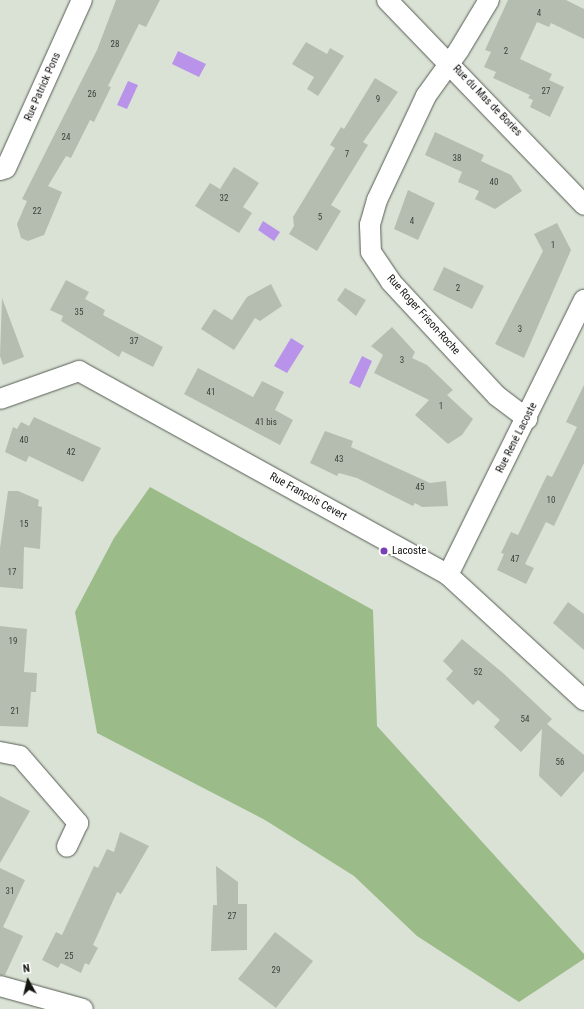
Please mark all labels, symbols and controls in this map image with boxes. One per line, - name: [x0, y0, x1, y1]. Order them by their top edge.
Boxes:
- house number: 4: [537, 8, 541, 18]
- house number: 28: [111, 39, 119, 49]
- house number: 2: [504, 46, 508, 56]
- street label: Rue Patrick Pons: [22, 51, 64, 123]
- street label: Rue du Mas de Bories: [450, 63, 524, 139]
- house number: 27: [542, 86, 550, 96]
- house number: 26: [88, 89, 96, 99]
- house number: 9: [376, 94, 380, 104]
- house number: 24: [62, 132, 70, 142]
- house number: 7: [345, 149, 349, 159]
- house number: 38: [453, 153, 461, 163]
- house number: 40: [490, 177, 498, 187]
- house number: 32: [220, 193, 228, 203]
- house number: 22: [33, 206, 41, 216]
- house number: 5: [318, 212, 322, 222]
- house number: 4: [410, 216, 414, 226]
- house number: 1: [551, 240, 555, 250]
- street label: Rue Roger Frison-Roche: [384, 272, 462, 358]
- house number: 2: [456, 283, 460, 293]
- house number: 35: [75, 307, 83, 317]
- house number: 3: [518, 324, 522, 334]
- house number: 37: [130, 336, 138, 346]
- house number: 3: [400, 355, 404, 365]
- house number: 41: [207, 387, 215, 397]
- house number: 1: [439, 401, 443, 411]
- street label: Rue René Lacoste: [494, 401, 540, 475]
- house number: 41 bis: [255, 417, 277, 427]
- house number: 40: [20, 435, 28, 445]
- house number: 42: [67, 447, 75, 457]
- house number: 43: [335, 454, 343, 464]
- street label: Rue François Cevert: [267, 470, 349, 524]
- house number: 45: [416, 482, 424, 492]
- house number: 10: [547, 495, 555, 505]
- house number: 15: [20, 519, 28, 529]
- place label: Lacoste: [392, 544, 427, 558]
- marker: Lacoste: [379, 546, 389, 556]
- house number: 47: [511, 554, 519, 564]
- house number: 17: [8, 567, 16, 577]
- house number: 19: [9, 636, 17, 646]
- house number: 52: [474, 667, 482, 677]
- house number: 21: [11, 706, 19, 716]
- house number: 54: [521, 714, 529, 724]
- house number: 56: [556, 757, 564, 767]
- house number: 31: [6, 886, 14, 896]
- house number: 27: [228, 911, 236, 921]
- house number: 25: [65, 951, 73, 961]
- north arrow: [8, 961, 48, 1001]
- text: N: [22, 962, 31, 976]
- house number: 29: [272, 965, 280, 975]

